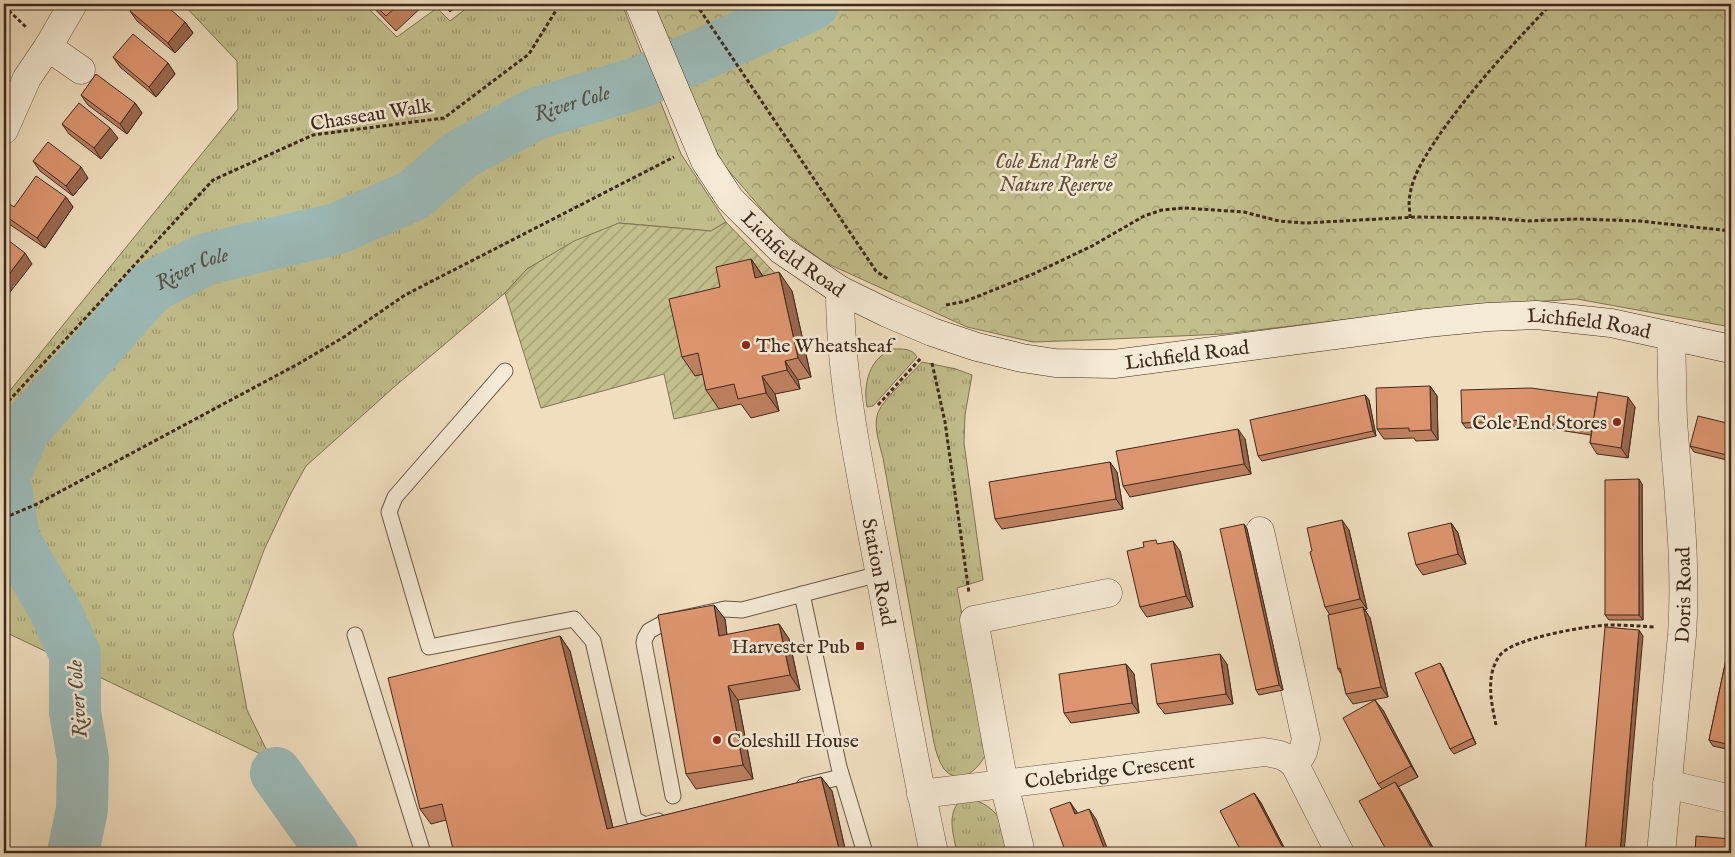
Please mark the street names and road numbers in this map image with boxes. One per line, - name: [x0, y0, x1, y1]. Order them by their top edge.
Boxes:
- street label: Chasseau Walk: [309, 93, 434, 137]
- street label: Lichfield Road: [735, 206, 849, 304]
- street label: Lichfield Road: [1526, 304, 1653, 345]
- street label: Lichfield Road: [1123, 335, 1251, 376]
- street label: Station Road: [855, 516, 900, 628]
- street label: Doris Road: [1670, 546, 1698, 644]
- street label: Colebridge Crescent: [1023, 750, 1196, 795]

